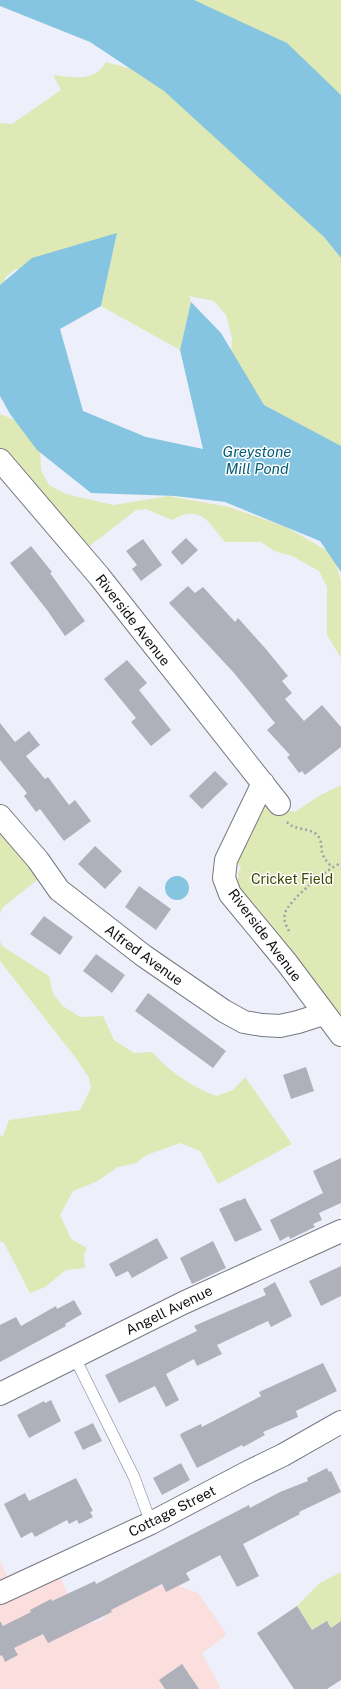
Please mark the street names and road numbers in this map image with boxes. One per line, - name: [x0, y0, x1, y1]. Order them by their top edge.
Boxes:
- street label: Riverside Avenue: [92, 571, 174, 669]
- street label: Riverside Avenue: [225, 886, 305, 984]
- street label: Alfred Avenue: [102, 921, 186, 989]
- street label: Angell Avenue: [123, 1282, 215, 1338]
- street label: Cottage Street: [126, 1482, 218, 1540]

